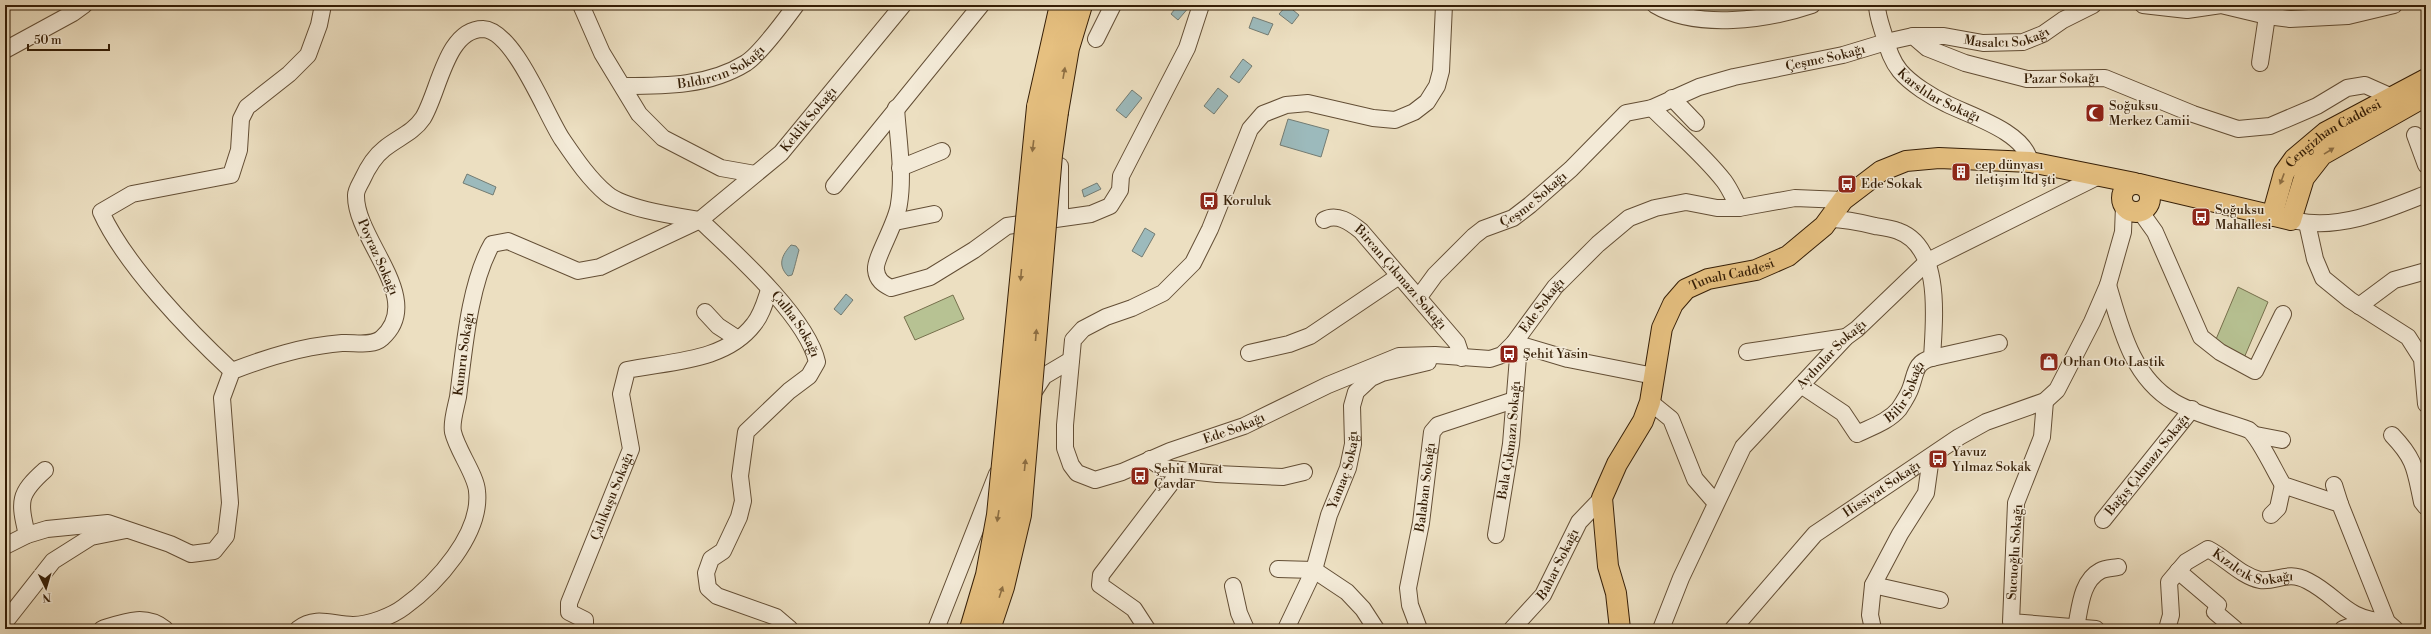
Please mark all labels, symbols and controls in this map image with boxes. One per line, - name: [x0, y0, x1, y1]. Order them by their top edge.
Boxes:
- street label: Masalcı Sokağı: [1963, 24, 2053, 51]
- scale bar: [28, 26, 109, 52]
- text: 50 m: [34, 33, 62, 48]
- street label: Çeşme Sokağı: [1784, 41, 1867, 74]
- street label: Bıldırcın Sokağı: [675, 42, 768, 92]
- street label: Karslılar Sokağı: [1894, 65, 1983, 126]
- one-way arrow: [1061, 67, 1067, 79]
- street label: Pazar Sokağı: [2024, 70, 2099, 87]
- street label: Keklik Sokağı: [777, 84, 840, 155]
- street label: Cengizhan Caddesi: [2282, 96, 2384, 171]
- place label: Soğuksu Merkez Camii: [2109, 98, 2190, 129]
- mosque icon: Soğuksu Merkez Camii: [2084, 102, 2106, 124]
- one-way arrow: [1030, 140, 1036, 152]
- one-way arrow: [2324, 147, 2334, 155]
- place label: cep dünyası iletişim ltd şti: [1975, 157, 2056, 188]
- building icon: cep dünyası iletişim ltd şti: [1950, 161, 1972, 183]
- street label: Çeşme Sokağı: [1498, 168, 1570, 230]
- bus stop icon: Ede Sokak: [1836, 173, 1858, 195]
- one-way arrow: [2279, 174, 2285, 186]
- place label: Ede Sokak: [1861, 176, 1923, 192]
- bus stop icon: Koruluk: [1198, 190, 1220, 212]
- place label: Koruluk: [1223, 193, 1272, 209]
- place label: Soğuksu Mahallesi: [2215, 202, 2272, 233]
- bus stop icon: Soğuksu Mahallesi: [2190, 206, 2212, 228]
- street label: Poyraz Sokağı: [354, 216, 402, 298]
- street label: Bircan Çıkmazı Sokağı: [1351, 221, 1450, 333]
- street label: Tunalı Caddesi: [1687, 255, 1777, 294]
- one-way arrow: [1018, 269, 1025, 281]
- street label: Ede Sokağı: [1516, 274, 1568, 336]
- street label: Çulha Sokağı: [768, 288, 823, 359]
- street label: Kumru Sokağı: [450, 311, 478, 397]
- street label: Aydınlar Sokağı: [1793, 316, 1870, 393]
- one-way arrow: [1033, 329, 1039, 341]
- bus stop icon: Şehit Yasin: [1498, 343, 1520, 365]
- place label: Şehit Yasin: [1523, 346, 1589, 362]
- shop icon: Orhan Oto Lastik: [2038, 351, 2060, 373]
- place label: Orhan Oto Lastik: [2063, 354, 2166, 370]
- street label: Bilir Sokağı: [1881, 356, 1928, 427]
- street label: Bala Çıkmazı Sokağı: [1494, 380, 1524, 502]
- street label: Ede Sokağı: [1201, 409, 1268, 447]
- street label: Bağış Çıkmazı Sokağı: [2101, 410, 2193, 520]
- street label: Yamaç Sokağı: [1324, 431, 1361, 512]
- street label: Balaban Sokağı: [1411, 442, 1439, 535]
- place label: Yavuz Yılmaz Sokak: [1951, 444, 2032, 475]
- bus stop icon: Yavuz Yılmaz Sokak: [1927, 448, 1949, 470]
- street label: Çalıkuşu Sokağı: [587, 450, 637, 543]
- street label: Hissiyat Sokağı: [1840, 457, 1924, 521]
- one-way arrow: [1022, 459, 1028, 471]
- place label: Şehit Murat Çavdar: [1154, 461, 1223, 492]
- bus stop icon: Şehit Murat Çavdar: [1129, 465, 1151, 487]
- street label: Sucuoğlu Sokağı: [2004, 503, 2026, 601]
- one-way arrow: [995, 510, 1001, 522]
- street label: Bahar Sokağı: [1533, 526, 1582, 605]
- street label: Kızılcık Sokağı: [2209, 545, 2293, 588]
- north arrow: [26, 568, 66, 608]
- one-way arrow: [999, 586, 1005, 598]
- text: N: [42, 590, 52, 604]

